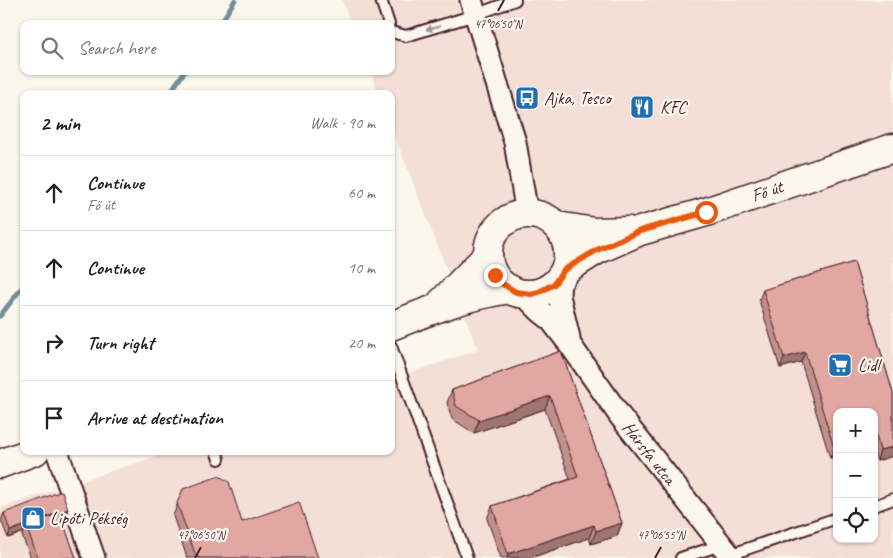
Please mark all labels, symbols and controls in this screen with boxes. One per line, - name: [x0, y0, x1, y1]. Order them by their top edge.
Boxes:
- text: 47°06'50"N: [474, 16, 523, 32]
- search box: [20, 20, 395, 75]
- one-way arrow: [426, 24, 441, 32]
- icon: search: [38, 34, 66, 62]
- text: Search here: [78, 36, 155, 60]
- bus stop icon: Ajka, Tesco: [514, 85, 540, 111]
- place label: Ajka, Tesco: [544, 87, 612, 109]
- restaurant icon: KFC: [629, 94, 655, 120]
- place label: KFC: [660, 96, 689, 118]
- text: 2 min: [40, 110, 80, 136]
- text: Walk · 90 m: [310, 113, 375, 133]
- text: Continue: [87, 171, 144, 195]
- street label: Fő út: [749, 175, 788, 207]
- icon: ahead: [40, 179, 68, 207]
- text: 60 m: [348, 183, 375, 203]
- text: Fő út: [87, 195, 115, 215]
- route start: [695, 201, 718, 224]
- icon: ahead: [40, 254, 68, 282]
- text: Continue: [87, 256, 144, 280]
- text: 10 m: [348, 258, 375, 278]
- route end: [484, 264, 507, 287]
- icon: right: [40, 329, 68, 357]
- text: Turn right: [87, 331, 154, 355]
- text: 20 m: [348, 333, 375, 353]
- supermarket icon: Lidl: [827, 352, 853, 378]
- place label: Lidl: [858, 354, 882, 376]
- icon: arrive: [40, 404, 68, 432]
- text: Arrive at destination: [87, 406, 223, 430]
- map controls: [833, 408, 878, 543]
- button: +: [833, 408, 878, 453]
- street label: Hársfa utca: [617, 417, 682, 490]
- button: −: [833, 453, 878, 498]
- button: locate: [833, 498, 878, 543]
- shop icon: Lipóti Pékség: [20, 505, 46, 531]
- place label: Lipóti Pékség: [50, 507, 129, 529]
- text: 47°06'50"N: [177, 527, 226, 543]
- text: 47°06'55"N: [637, 527, 686, 543]

